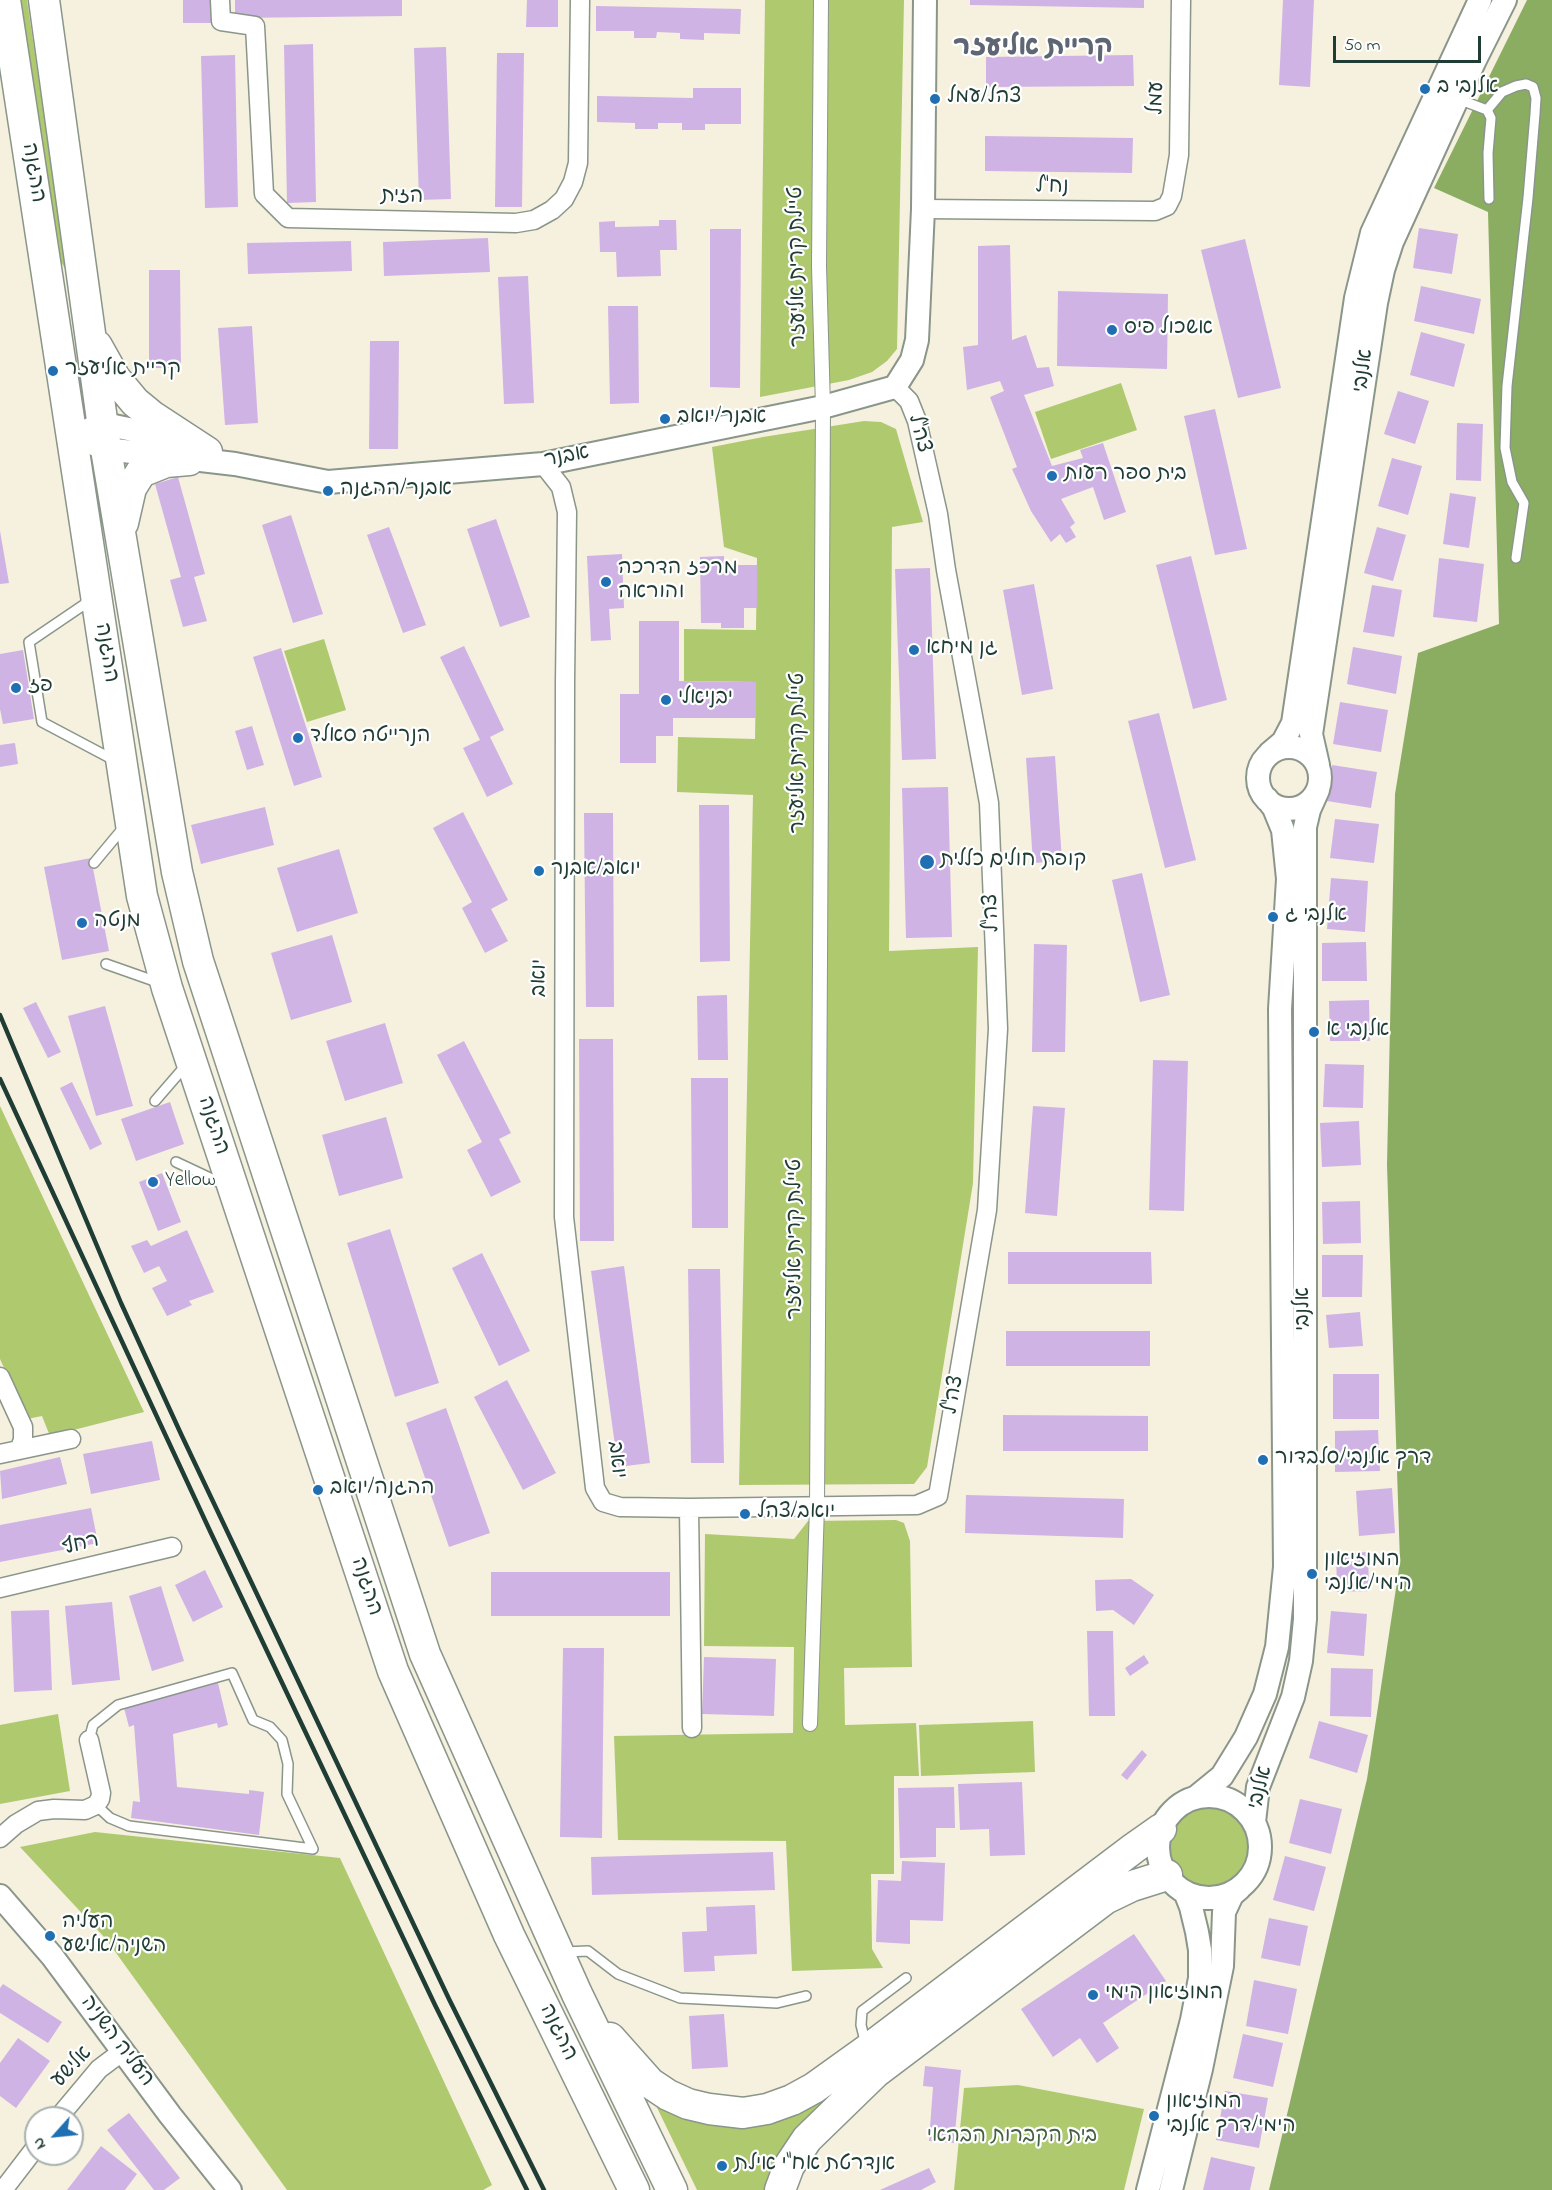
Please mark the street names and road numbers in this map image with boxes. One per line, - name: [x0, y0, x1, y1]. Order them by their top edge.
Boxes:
- street label: עמל: [1145, 81, 1171, 115]
- street label: ההגנה: [15, 141, 49, 205]
- street label: נח"ל: [1035, 175, 1069, 201]
- street label: הזית: [381, 185, 423, 211]
- street label: טיילת קרית אליעזר: [785, 186, 813, 348]
- street label: אלנבי: [1349, 347, 1381, 395]
- street label: צה"ל: [901, 412, 935, 456]
- street label: אבנר: [542, 441, 592, 475]
- street label: ההגנה: [88, 621, 122, 685]
- street label: טיילת קרית אליעזר: [787, 673, 813, 833]
- street label: צה"ל: [980, 893, 1006, 933]
- street label: יואב: [528, 959, 554, 997]
- street label: ההגנה: [191, 1094, 233, 1158]
- street label: טיילת קרית אליעזר: [784, 1159, 810, 1319]
- street label: אלנבי: [1292, 1287, 1318, 1331]
- street label: צה"ל: [939, 1374, 971, 1416]
- street label: יואב: [600, 1440, 630, 1480]
- street label: רחף: [60, 1529, 102, 1563]
- street label: ההגנה: [344, 1555, 386, 1619]
- street label: אלנבי: [1244, 1764, 1280, 1812]
- street label: העליה השניה: [74, 1992, 158, 2092]
- street label: ההגנה: [533, 2000, 581, 2066]
- street label: אלישע: [47, 2042, 99, 2094]

